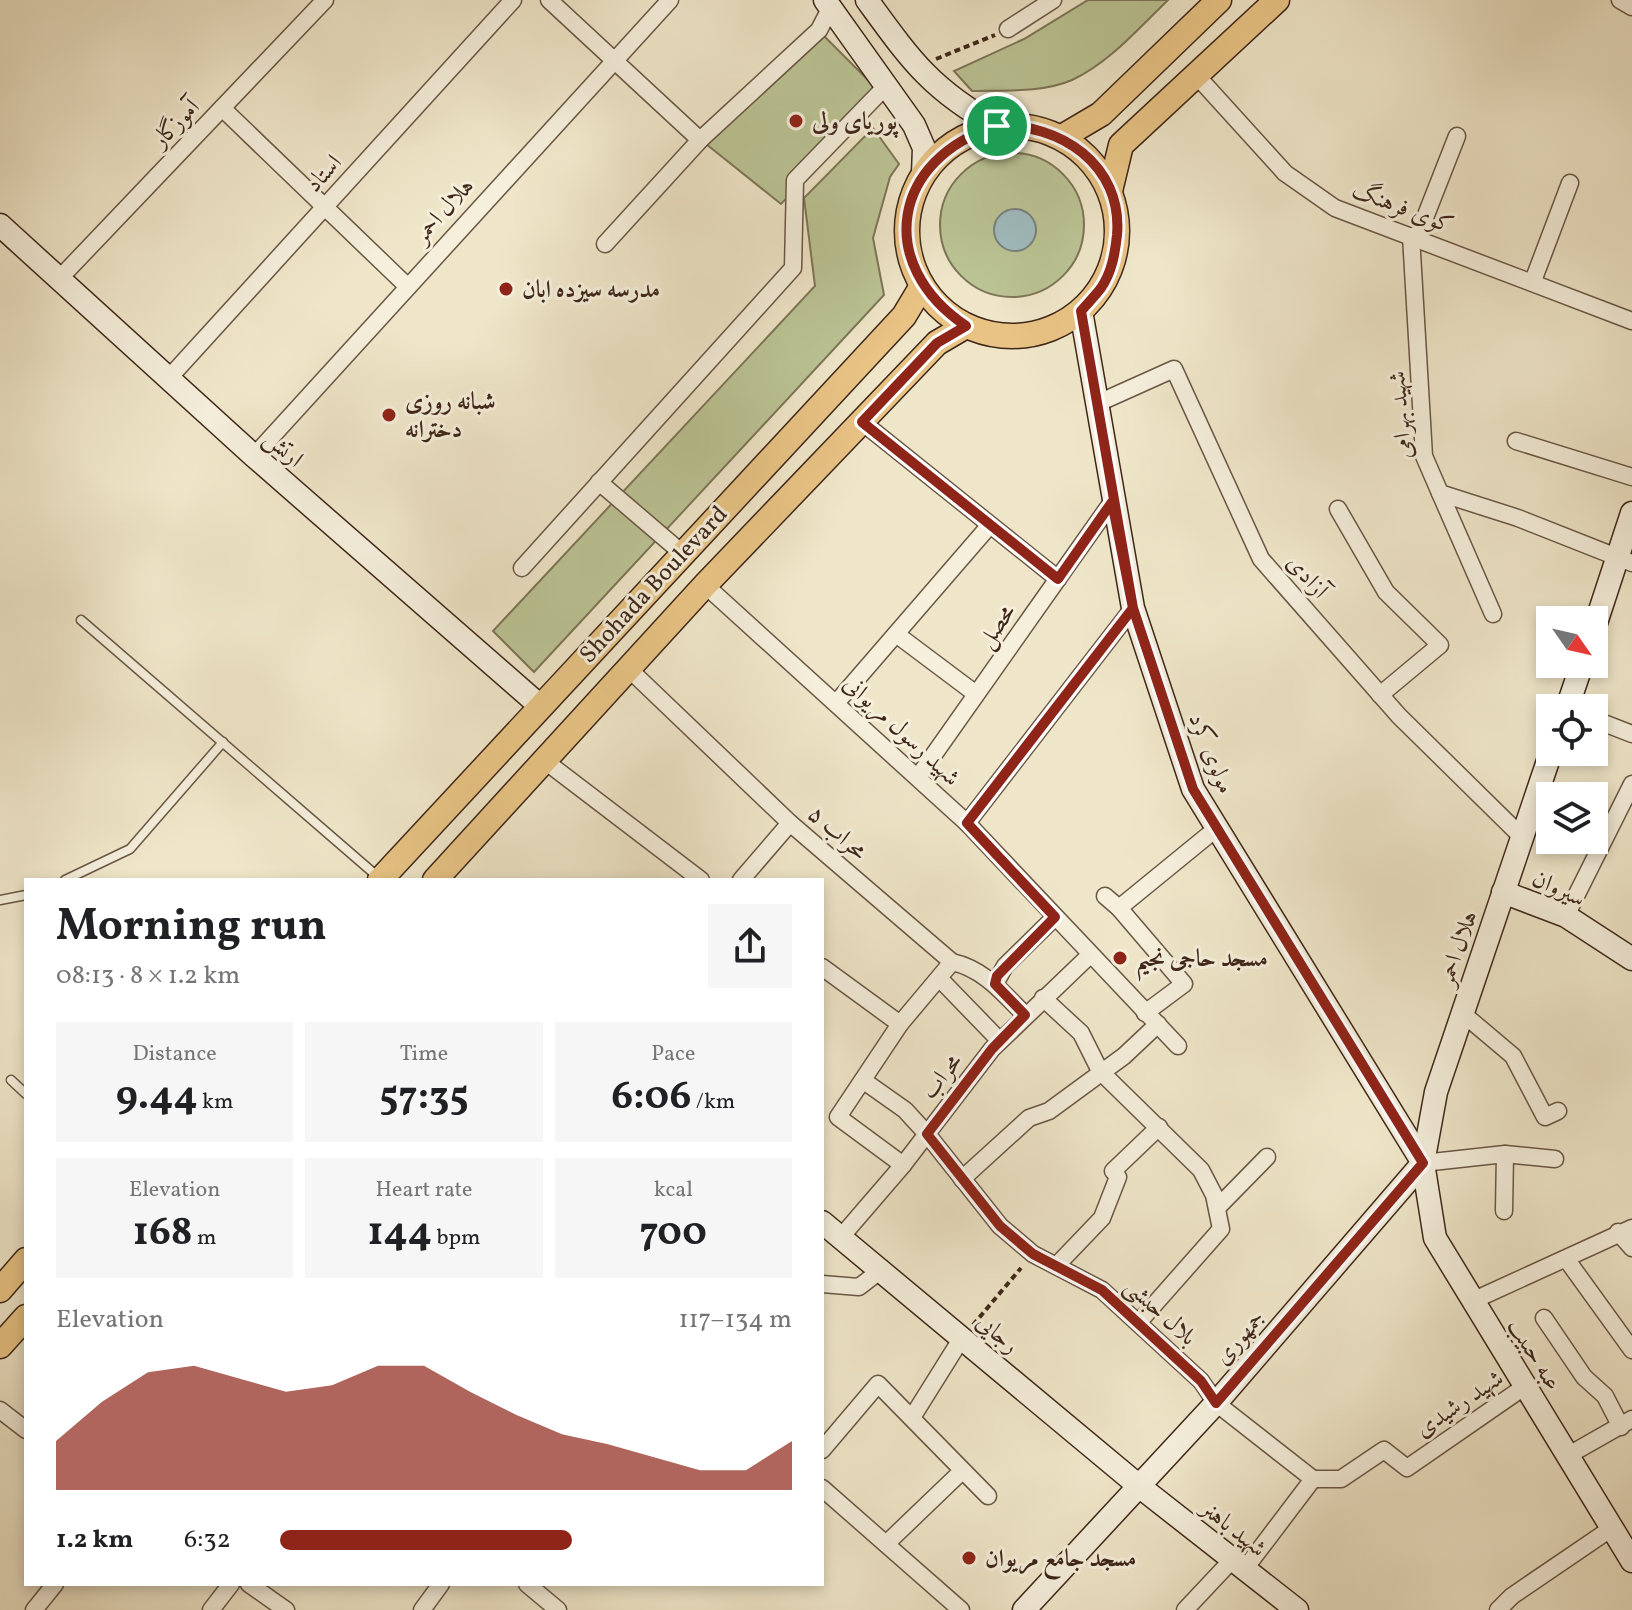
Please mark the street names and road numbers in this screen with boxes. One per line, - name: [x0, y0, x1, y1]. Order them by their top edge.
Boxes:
- street label: آموزگار: [143, 90, 210, 158]
- street label: استاد: [298, 148, 351, 201]
- street label: هلال احمر: [404, 171, 483, 254]
- street label: کوی فرهنگ: [1347, 174, 1458, 244]
- street label: شهید بهرامی: [1381, 369, 1423, 460]
- street label: ارتش: [255, 423, 310, 476]
- street label: Shohada Boulevard: [572, 499, 737, 672]
- street label: آزادی: [1278, 548, 1337, 609]
- street label: محصل: [970, 598, 1025, 656]
- street label: شهید رسول مریوانی: [834, 668, 967, 795]
- street label: مولوی کرد: [1179, 708, 1242, 799]
- street label: محراب ۵: [799, 798, 874, 869]
- street label: سیروان: [1526, 863, 1590, 917]
- street label: هلال احمر: [1429, 906, 1488, 994]
- street label: محراب: [914, 1047, 972, 1107]
- street label: بلال حبشی: [1116, 1271, 1204, 1354]
- street label: جمهوری: [1207, 1303, 1274, 1373]
- street label: رجایی: [968, 1306, 1026, 1363]
- street label: عبه حبیب: [1498, 1312, 1569, 1398]
- street label: شهید رشیدی: [1409, 1363, 1511, 1447]
- street label: شهید باهنر: [1190, 1491, 1273, 1566]

